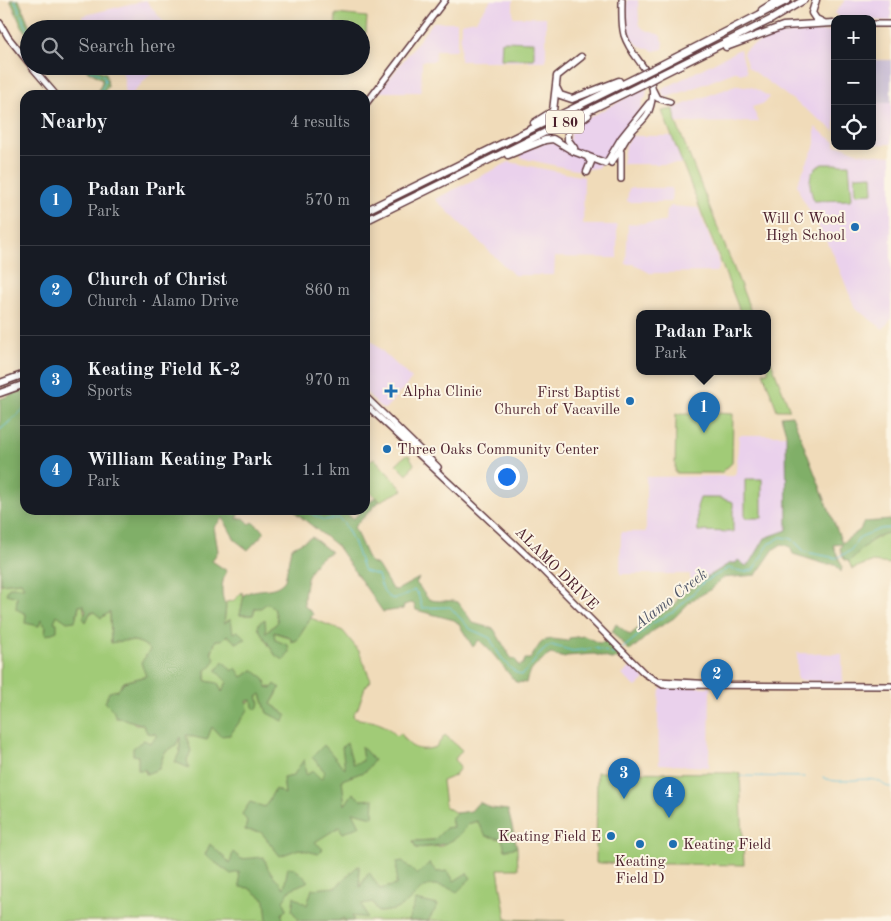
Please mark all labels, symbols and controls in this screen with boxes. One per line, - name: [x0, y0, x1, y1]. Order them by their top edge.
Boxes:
- map controls: [831, 15, 876, 150]
- button: +: [831, 15, 876, 60]
- search box: [20, 20, 370, 75]
- icon: search: [38, 34, 66, 62]
- text: Search here: [78, 38, 175, 57]
- button: −: [831, 60, 876, 105]
- button: locate: [831, 105, 876, 150]
- road number: I 80: [546, 110, 584, 134]
- text: Nearby: [40, 112, 108, 133]
- text: 4 results: [290, 115, 350, 131]
- text: Padan Park: [87, 181, 186, 200]
- text: 1: [51, 193, 61, 209]
- text: 570 m: [305, 193, 350, 209]
- text: Park: [87, 204, 120, 220]
- place label: Will C Wood High School: [762, 212, 845, 244]
- marker: Will C Wood High School: [849, 221, 861, 233]
- text: Church of Christ: [87, 271, 227, 290]
- text: 2: [51, 283, 61, 299]
- text: 860 m: [305, 283, 350, 299]
- text: Church · Alamo Drive: [87, 294, 239, 310]
- popup: [636, 310, 771, 375]
- text: Padan Park: [654, 323, 753, 342]
- text: Park: [654, 346, 687, 362]
- text: Keating Field K-2: [87, 361, 241, 380]
- text: 3: [51, 373, 61, 389]
- text: 970 m: [305, 373, 350, 389]
- text: Sports: [87, 384, 132, 400]
- marker: Alpha Clinic: [384, 384, 398, 398]
- place label: Alpha Clinic: [402, 385, 482, 400]
- place label: First Baptist Church of Vacaville: [494, 386, 620, 418]
- pin: 1: [688, 392, 720, 433]
- marker: First Baptist Church of Vacaville: [624, 395, 636, 407]
- marker: Three Oaks Community Center: [381, 443, 393, 455]
- place label: Three Oaks Community Center: [397, 443, 599, 458]
- text: William Keating Park: [87, 451, 273, 470]
- text: 4: [51, 463, 61, 479]
- text: 1.1 km: [301, 463, 350, 479]
- your location: [494, 464, 520, 490]
- text: Park: [87, 474, 120, 490]
- street label: ALAMO DRIVE: [512, 525, 600, 613]
- water label: Alamo Creek: [631, 566, 711, 634]
- pin: 2: [701, 659, 733, 700]
- pin: 3: [608, 758, 640, 799]
- pin: 4: [653, 777, 685, 818]
- place label: Keating Field E: [498, 830, 601, 845]
- marker: Keating Field E: [605, 830, 617, 842]
- marker: Keating Field D: [634, 838, 646, 850]
- marker: Keating Field: [667, 838, 679, 850]
- place label: Keating Field: [683, 838, 771, 853]
- place label: Keating Field D: [614, 855, 666, 887]

